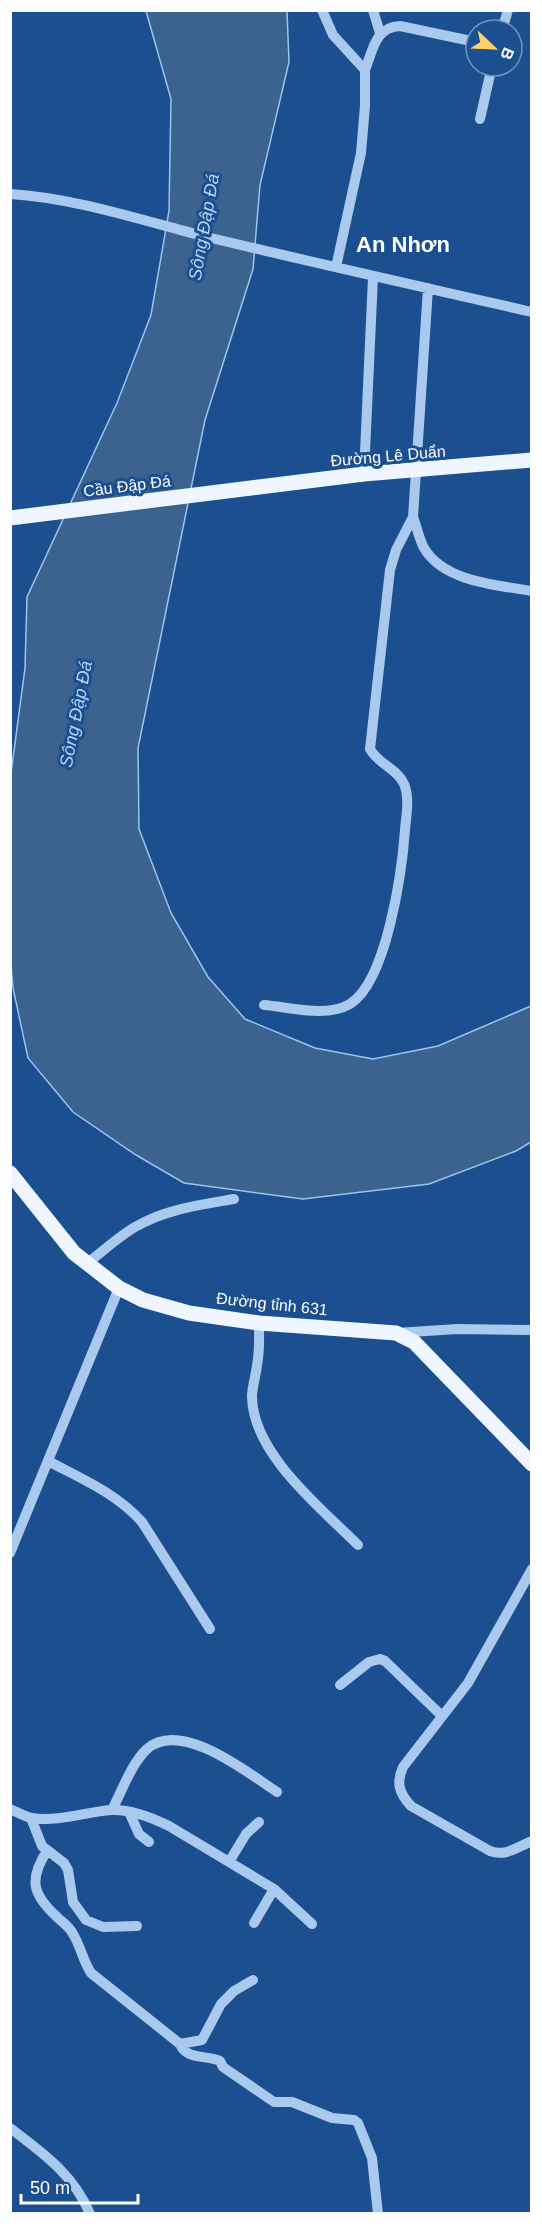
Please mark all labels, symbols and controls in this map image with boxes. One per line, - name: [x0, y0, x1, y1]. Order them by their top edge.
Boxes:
- north arrow: [464, 18, 524, 78]
- text: B: [497, 45, 517, 62]
- water label: Sông Đập Đá: [185, 172, 223, 282]
- district label: An Nhơn: [356, 232, 450, 257]
- street label: Đường Lê Duẩn: [330, 442, 446, 470]
- street label: Cầu Đập Đá: [82, 472, 172, 500]
- water label: Sông Đập Đá: [56, 659, 96, 769]
- street label: Đường tỉnh 631: [215, 1290, 329, 1318]
- scale bar: [21, 2167, 138, 2205]
- text: 50 m: [30, 2178, 70, 2198]

